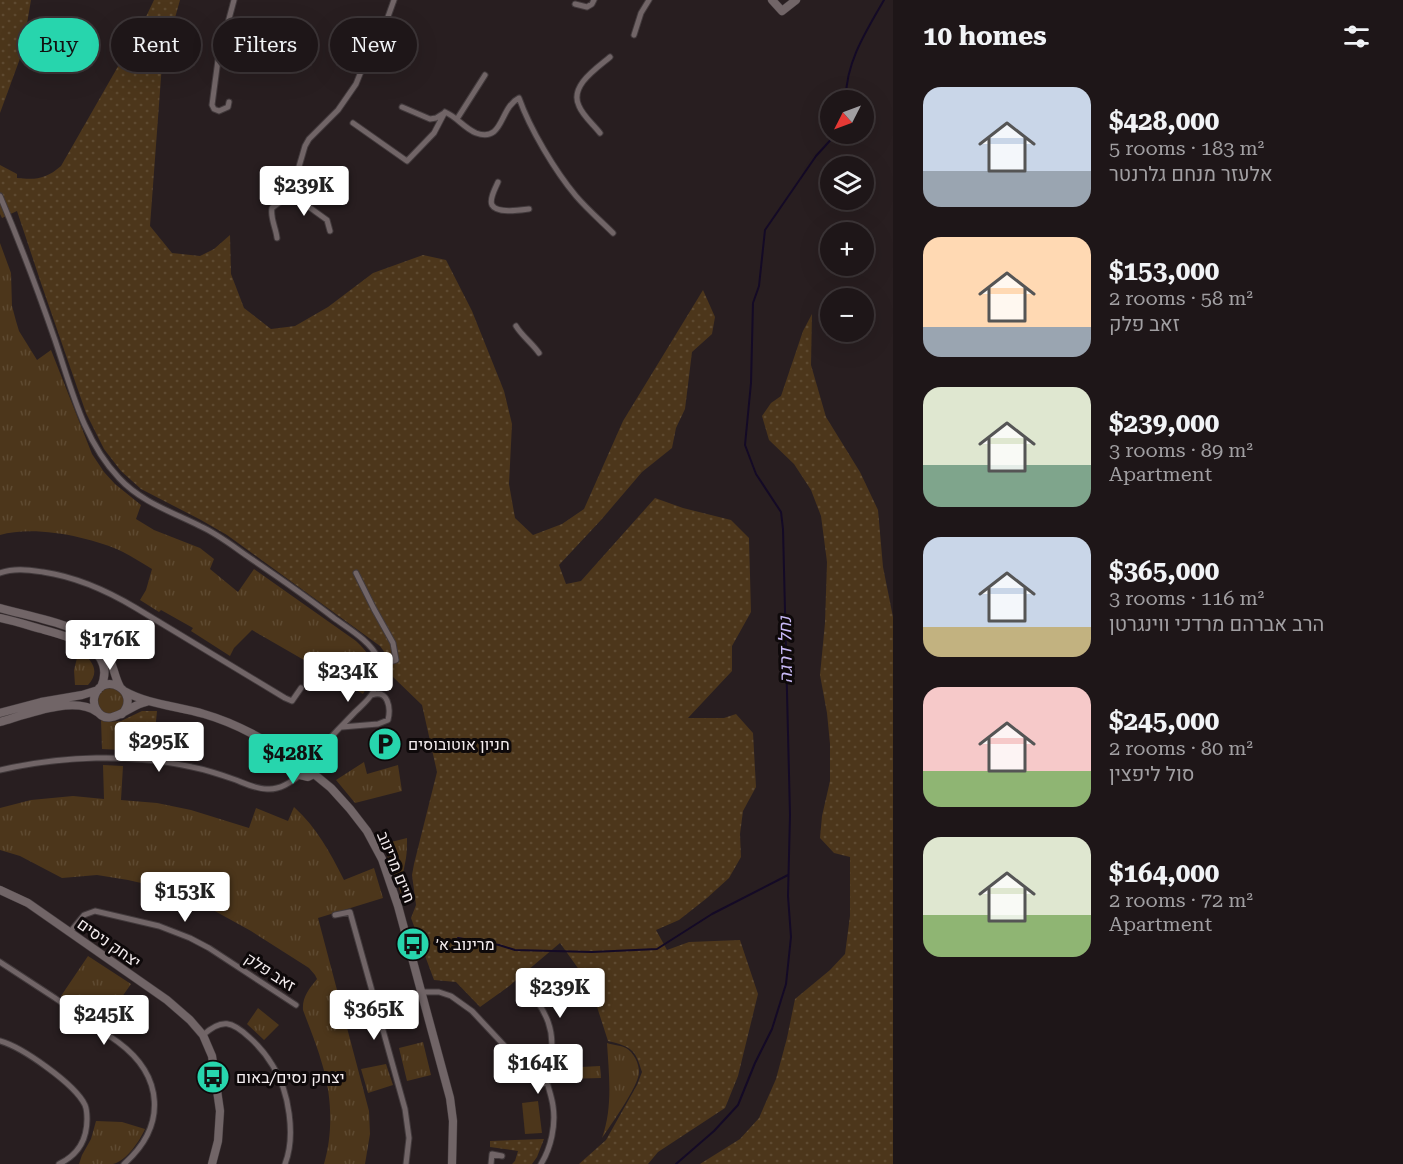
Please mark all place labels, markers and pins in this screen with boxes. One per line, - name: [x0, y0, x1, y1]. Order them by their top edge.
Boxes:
- pin: $239K: [262, 166, 346, 217]
- pin: $176K: [68, 620, 152, 671]
- pin: $234K: [306, 652, 390, 703]
- pin: $295K: [117, 722, 201, 773]
- parking icon: חניון אוטובוסים: [367, 726, 403, 762]
- pin: $428K: [251, 734, 335, 785]
- place label: חניון אוטובוסים: [408, 735, 510, 754]
- pin: $153K: [143, 872, 227, 923]
- bus stop icon: מרינוב א׳: [395, 926, 431, 962]
- place label: מרינוב א׳: [436, 935, 495, 954]
- pin: $239K: [518, 968, 602, 1019]
- pin: $365K: [332, 990, 416, 1041]
- pin: $245K: [62, 995, 146, 1046]
- pin: $164K: [496, 1044, 580, 1095]
- bus stop icon: יצחק נסים/באום: [195, 1059, 231, 1095]
- place label: יצחק נסים/באום: [236, 1068, 345, 1087]

